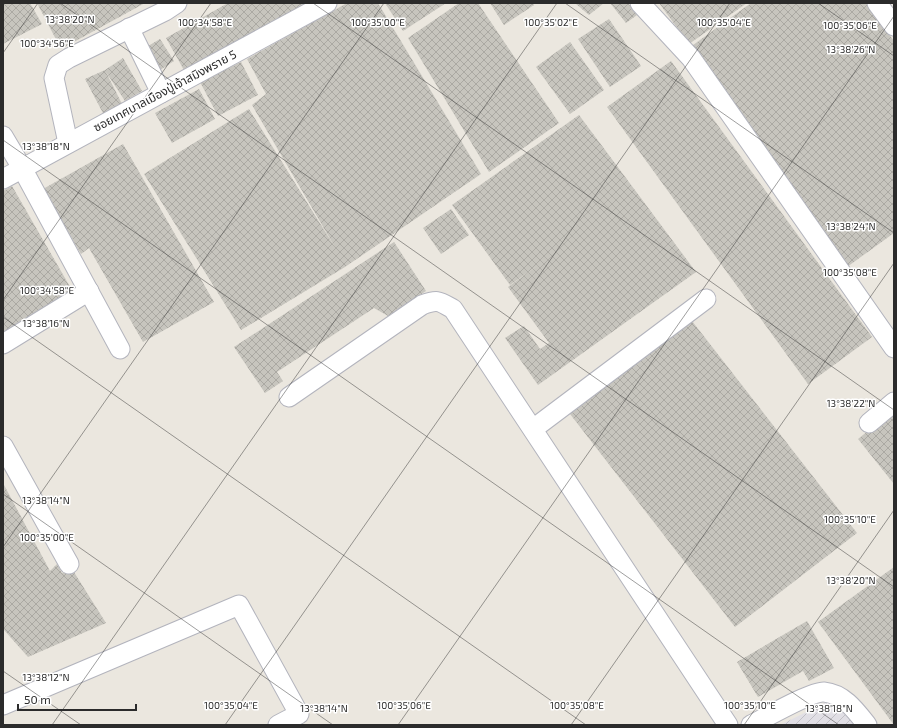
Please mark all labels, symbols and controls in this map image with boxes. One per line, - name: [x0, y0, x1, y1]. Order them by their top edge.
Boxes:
- text: 13°38'20"N: [45, 13, 95, 25]
- text: 100°34'58"E: [178, 16, 232, 28]
- text: 100°35'00"E: [351, 16, 405, 28]
- text: 100°35'02"E: [524, 16, 578, 28]
- text: 100°35'04"E: [697, 16, 751, 28]
- text: 100°35'06"E: [823, 19, 877, 31]
- text: 100°34'56"E: [20, 37, 74, 49]
- text: 13°38'26"N: [827, 43, 875, 55]
- street label: ซอยเทศบาลเมืองปู่เจ้าสมิงพราย 5: [91, 46, 239, 135]
- text: 13°38'18"N: [22, 140, 70, 152]
- text: 13°38'24"N: [826, 220, 876, 232]
- text: 100°35'08"E: [823, 266, 877, 278]
- text: 100°34'58"E: [20, 284, 74, 296]
- text: 13°38'16"N: [22, 317, 70, 329]
- text: 13°38'22"N: [827, 397, 875, 409]
- text: 13°38'14"N: [22, 494, 70, 506]
- text: 100°35'10"E: [824, 513, 876, 525]
- text: 100°35'00"E: [20, 531, 74, 543]
- text: 13°38'20"N: [826, 574, 876, 586]
- text: 13°38'12"N: [22, 671, 70, 683]
- scale bar: [18, 686, 136, 712]
- text: 50 m: [24, 692, 51, 706]
- text: 100°35'04"E: [204, 699, 258, 711]
- text: 100°35'06"E: [377, 699, 431, 711]
- text: 100°35'08"E: [550, 699, 604, 711]
- text: 100°35'10"E: [724, 699, 776, 711]
- text: 13°38'14"N: [300, 702, 348, 714]
- text: 13°38'18"N: [805, 702, 853, 714]

